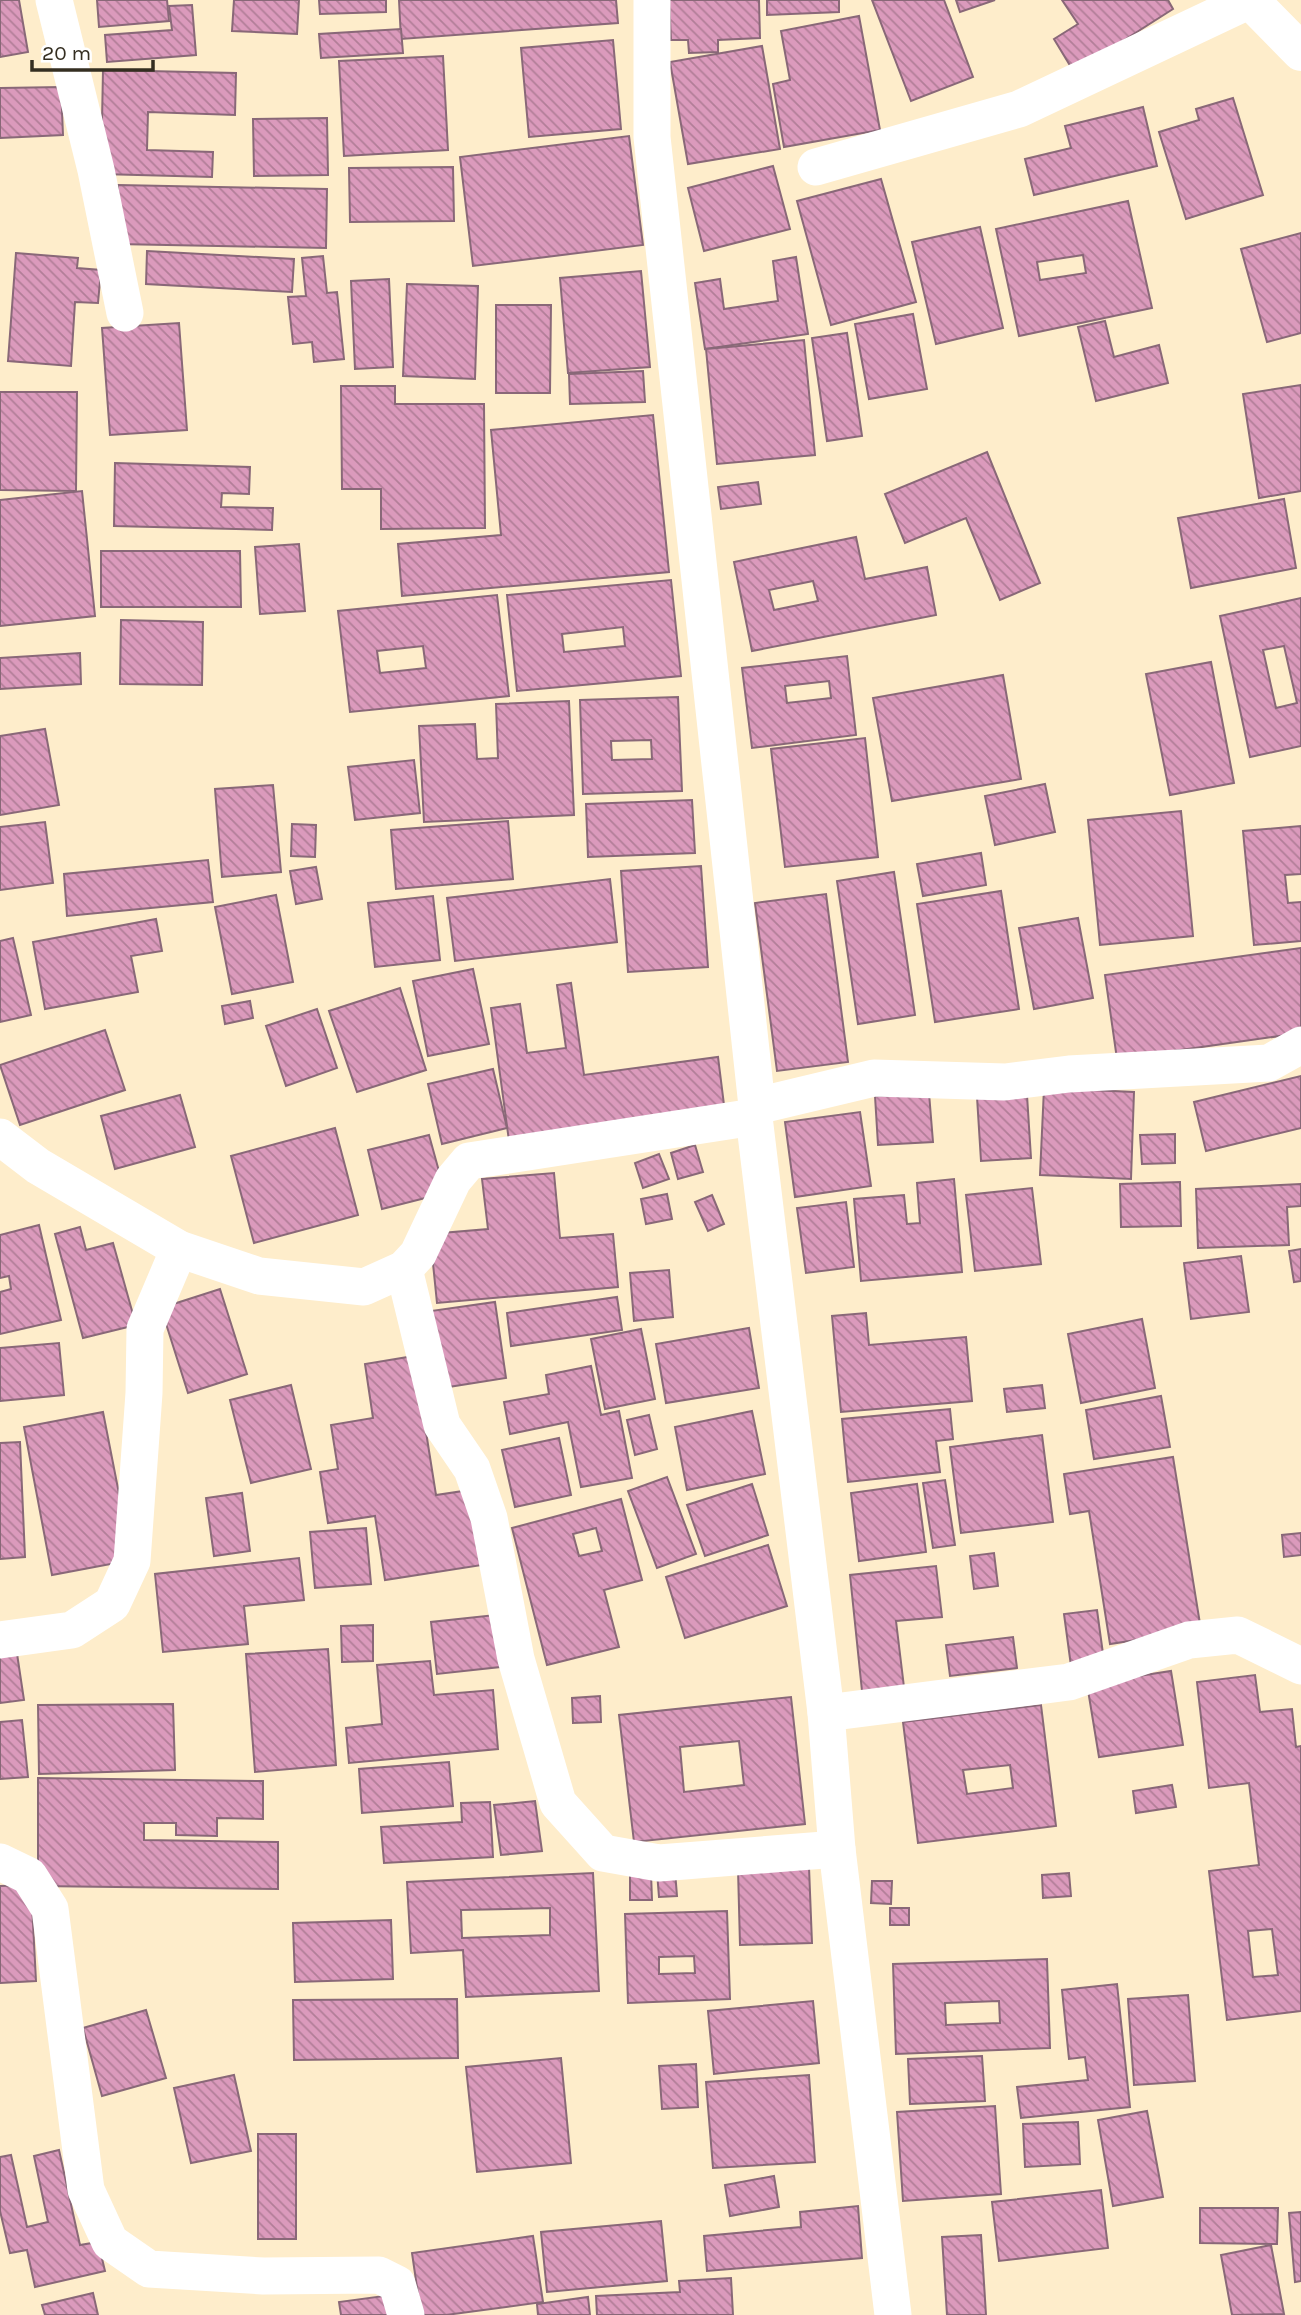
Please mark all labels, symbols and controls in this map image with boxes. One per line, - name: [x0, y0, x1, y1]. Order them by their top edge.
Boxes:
- scale bar: [32, 28, 152, 72]
- text: 20 m: [42, 41, 91, 65]

